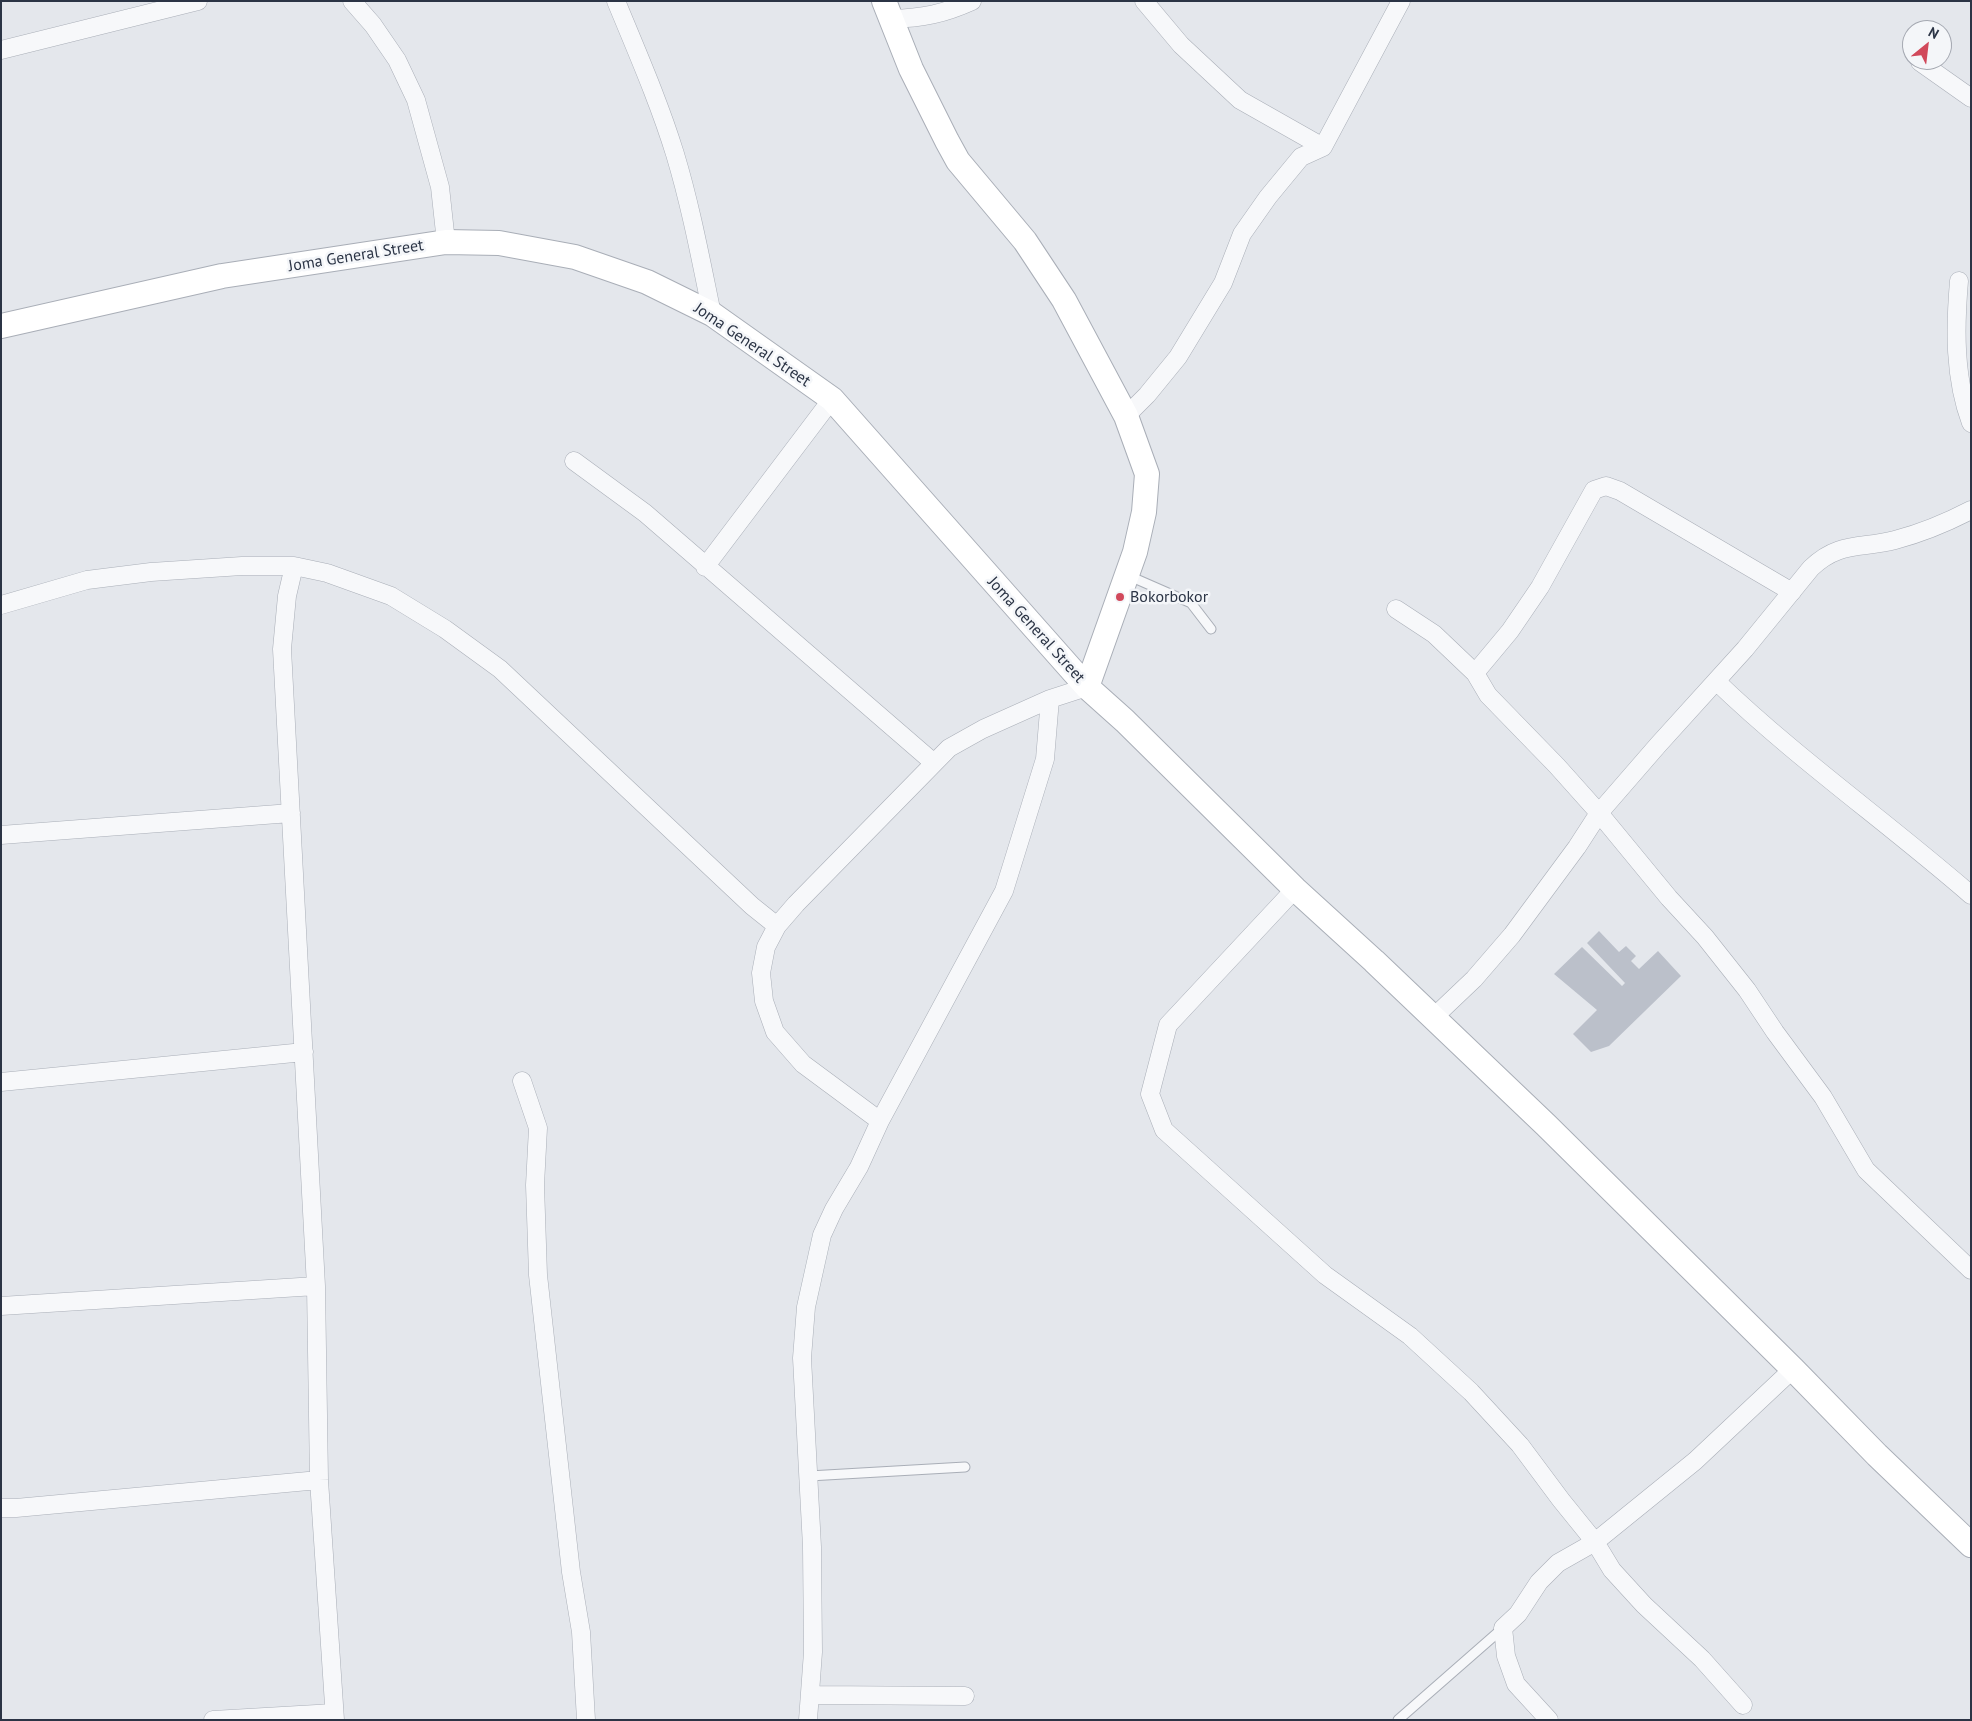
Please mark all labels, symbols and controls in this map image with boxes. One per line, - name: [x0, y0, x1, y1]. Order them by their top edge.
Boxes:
- north arrow: [1902, 20, 1952, 70]
- text: N: [1925, 23, 1942, 43]
- street label: Joma General Street: [287, 236, 425, 276]
- street label: Joma General Street: [690, 299, 814, 391]
- street label: Joma General Street: [983, 573, 1089, 687]
- place label: Bokorbokor: [1130, 587, 1208, 607]
- marker: Bokorbokor: [1114, 591, 1126, 603]

